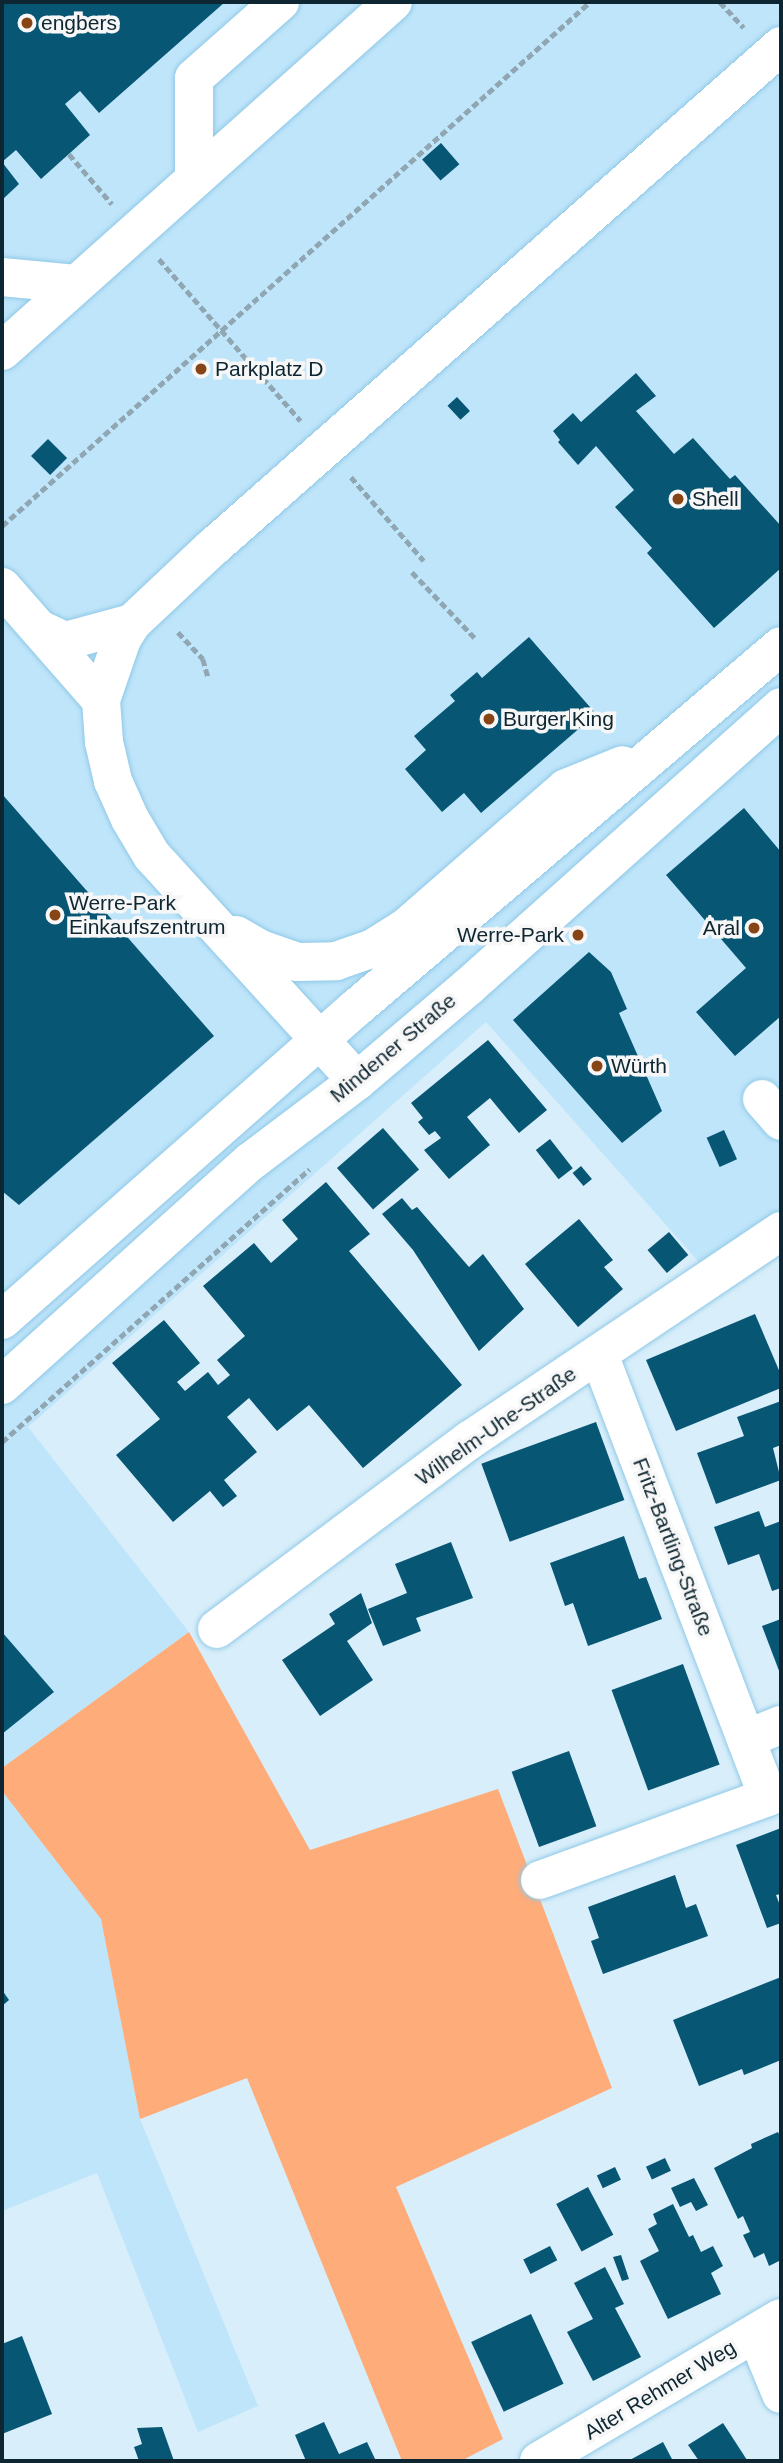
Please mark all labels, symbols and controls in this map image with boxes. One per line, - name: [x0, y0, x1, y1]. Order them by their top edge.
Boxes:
- place label: engbers: [41, 10, 117, 36]
- marker: engbers: [19, 15, 35, 31]
- place label: Parkplatz D: [215, 356, 324, 382]
- marker: Parkplatz D: [193, 361, 209, 377]
- place label: Shell: [692, 486, 739, 512]
- marker: Shell: [670, 491, 686, 507]
- place label: Burger King: [503, 706, 614, 732]
- marker: Burger King: [481, 711, 497, 727]
- place label: Werre-Park Einkaufszentrum: [69, 890, 225, 940]
- marker: Werre-Park Einkaufszentrum: [47, 907, 63, 923]
- place label: Aral: [703, 915, 740, 941]
- marker: Aral: [746, 920, 762, 936]
- place label: Werre-Park: [457, 922, 564, 948]
- marker: Werre-Park: [570, 927, 586, 943]
- street label: Mindener Straße: [325, 988, 461, 1108]
- place label: Würth: [611, 1053, 667, 1079]
- marker: Würth: [589, 1058, 605, 1074]
- street label: Wilhelm-Uhe-Straße: [411, 1361, 581, 1491]
- street label: Fritz-Bartling-Straße: [627, 1454, 719, 1640]
- street label: Alter Rehmer Weg: [580, 2335, 740, 2445]

